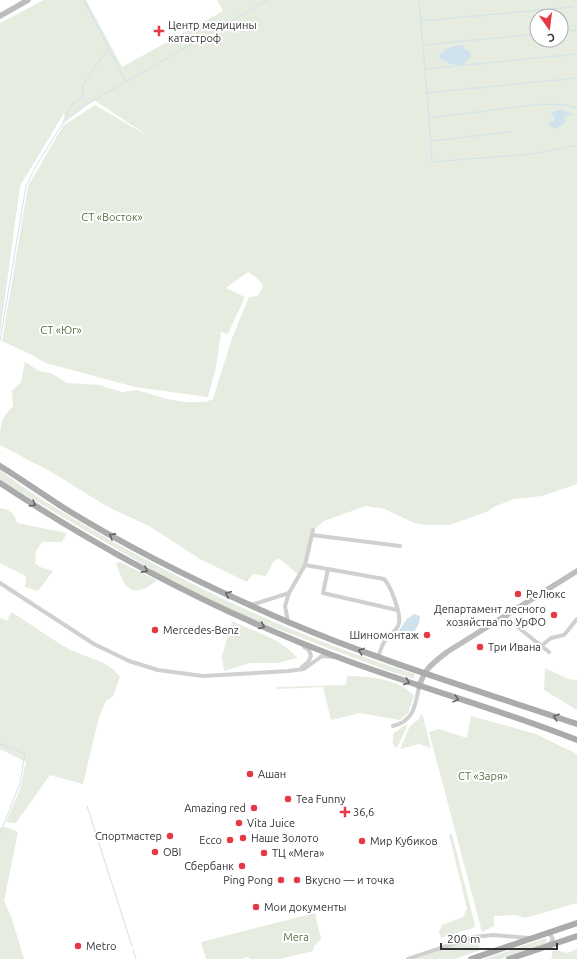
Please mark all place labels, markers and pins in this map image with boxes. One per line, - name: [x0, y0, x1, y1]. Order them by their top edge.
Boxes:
- place label: Центр медицины катастроф: [168, 19, 257, 44]
- marker: Центр медицины катастроф: [153, 25, 165, 37]
- place label: РеЛюкс: [526, 588, 565, 600]
- marker: РеЛюкс: [513, 589, 523, 599]
- place label: Департамент лесного хозяйства по УрФО: [434, 603, 546, 628]
- marker: Департамент лесного хозяйства по УрФО: [549, 610, 559, 620]
- place label: Mercedes-Benz: [163, 624, 239, 636]
- marker: Mercedes-Benz: [150, 625, 160, 635]
- place label: Шиномонтаж: [349, 629, 419, 641]
- marker: Шиномонтаж: [422, 630, 432, 640]
- place label: Три Ивана: [488, 641, 541, 653]
- marker: Три Ивана: [475, 642, 485, 652]
- place label: Ашан: [258, 768, 286, 780]
- marker: Ашан: [245, 769, 255, 779]
- place label: Tea Funny: [296, 793, 346, 805]
- marker: Tea Funny: [283, 794, 293, 804]
- place label: Amazing red: [184, 802, 246, 814]
- marker: Amazing red: [249, 803, 259, 813]
- place label: 36,6: [353, 806, 374, 818]
- marker: 36,6: [340, 807, 350, 817]
- place label: Vita Juice: [247, 817, 295, 829]
- marker: Vita Juice: [234, 818, 244, 828]
- place label: Спортмастер: [95, 830, 162, 842]
- marker: Спортмастер: [165, 831, 175, 841]
- place label: Наше Золото: [251, 832, 319, 844]
- marker: Наше Золото: [238, 833, 248, 843]
- place label: Ecco: [199, 834, 222, 846]
- marker: Ecco: [225, 835, 235, 845]
- place label: Мир Кубиков: [370, 835, 438, 847]
- marker: Мир Кубиков: [357, 836, 367, 846]
- place label: OBI: [163, 846, 181, 858]
- marker: OBI: [150, 847, 160, 857]
- place label: ТЦ «Мега»: [272, 847, 324, 859]
- marker: ТЦ «Мега»: [259, 848, 269, 858]
- place label: Сбербанк: [184, 860, 234, 872]
- marker: Сбербанк: [237, 861, 247, 871]
- place label: Ping Pong: [223, 874, 273, 886]
- place label: Вкусно — и точка: [305, 874, 394, 886]
- marker: Ping Pong: [276, 875, 286, 885]
- marker: Вкусно — и точка: [292, 875, 302, 885]
- place label: Мои документы: [264, 901, 346, 913]
- marker: Мои документы: [251, 902, 261, 912]
- place label: Metro: [86, 940, 117, 952]
- marker: Metro: [73, 941, 83, 951]

